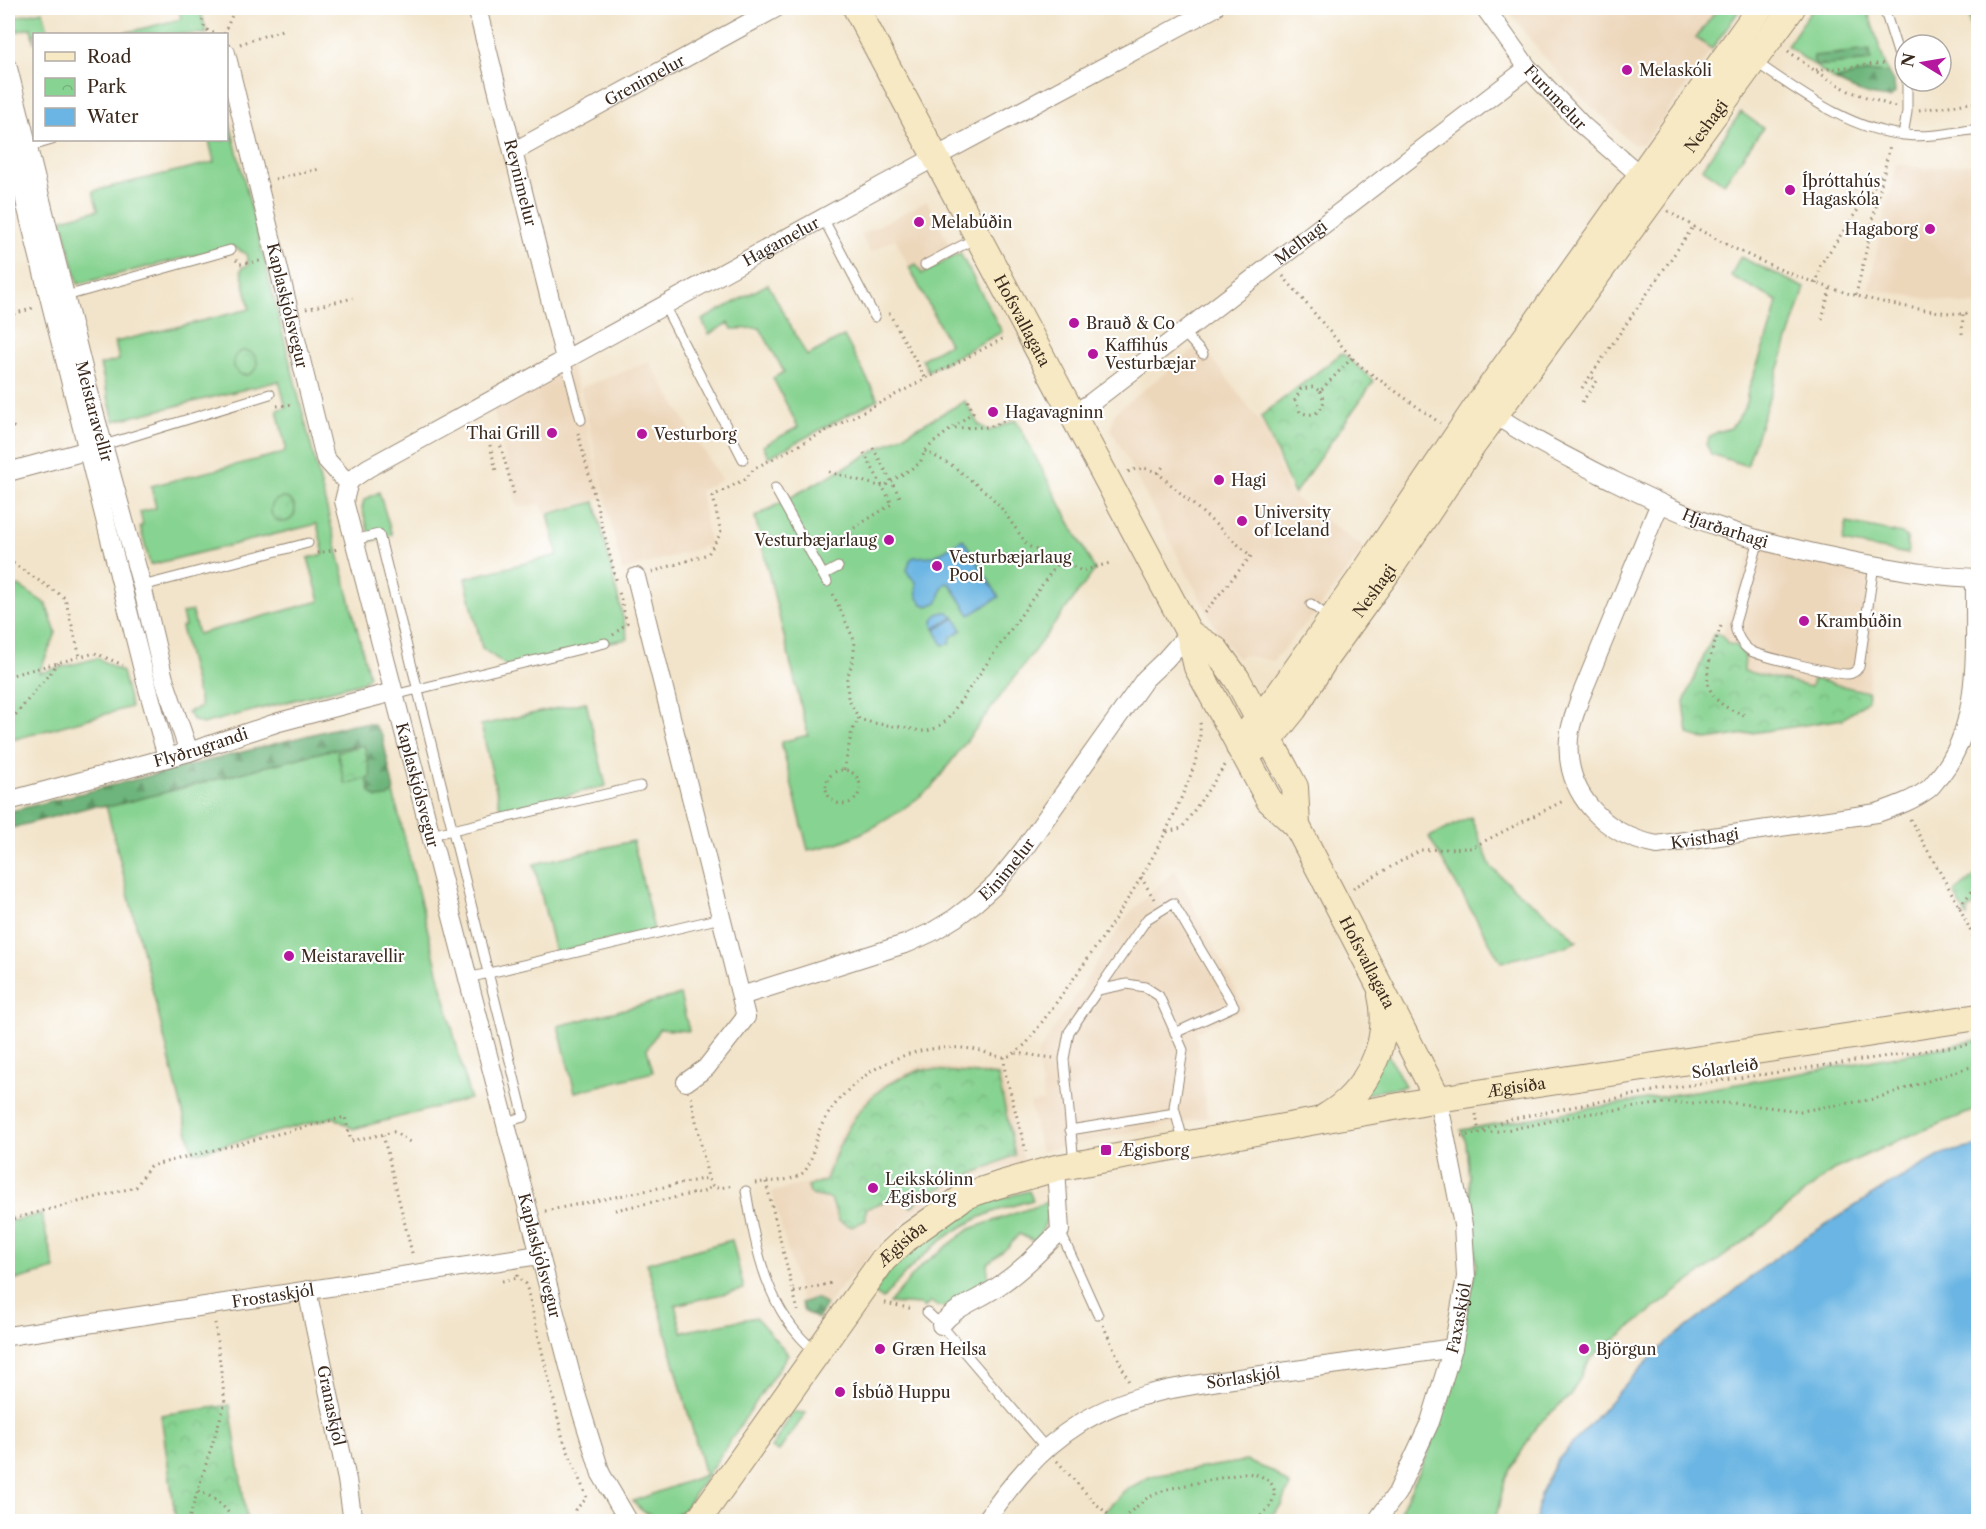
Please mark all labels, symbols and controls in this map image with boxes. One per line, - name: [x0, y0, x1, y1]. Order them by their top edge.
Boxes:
- legend: [33, 33, 228, 141]
- north arrow: [1893, 33, 1953, 93]
- text: Road: [87, 46, 132, 68]
- street label: Grenimelur: [601, 50, 688, 110]
- text: N: [1897, 51, 1919, 69]
- street label: Furumelur: [1520, 60, 1591, 134]
- place label: Melaskóli: [1639, 60, 1712, 80]
- marker: Melaskóli: [1620, 63, 1634, 77]
- text: Park: [87, 76, 128, 98]
- street label: Neshagi: [1680, 96, 1732, 156]
- text: Water: [86, 106, 139, 128]
- street label: Reynimelur: [500, 137, 541, 229]
- place label: Íþróttahús Hagaskóla: [1802, 171, 1880, 209]
- marker: Íþróttahús Hagaskóla: [1783, 183, 1797, 197]
- street label: Hagamelur: [739, 212, 823, 270]
- place label: Melabúðin: [931, 212, 1012, 232]
- marker: Melabúðin: [912, 215, 926, 229]
- street label: Melhagi: [1270, 216, 1331, 269]
- place label: Hagaborg: [1845, 219, 1919, 239]
- marker: Hagaborg: [1923, 222, 1937, 236]
- street label: Kaplaskjólsvegur: [263, 241, 313, 371]
- street label: Hofsvallagata: [990, 271, 1055, 370]
- place label: Brauð & Co: [1086, 313, 1175, 333]
- marker: Brauð & Co: [1067, 316, 1081, 330]
- place label: Kaffihús Vesturbæjar: [1104, 335, 1196, 373]
- marker: Kaffihús Vesturbæjar: [1086, 347, 1100, 361]
- street label: Meistaravellir: [72, 359, 117, 464]
- place label: Hagavagninn: [1005, 402, 1103, 422]
- marker: Hagavagninn: [986, 405, 1000, 419]
- place label: Thai Grill: [466, 423, 540, 443]
- place label: Vesturborg: [653, 424, 737, 444]
- marker: Thai Grill: [545, 426, 559, 440]
- marker: Vesturborg: [635, 427, 649, 441]
- place label: Hagi: [1231, 470, 1266, 490]
- marker: Hagi: [1212, 473, 1226, 487]
- place label: University of Iceland: [1254, 502, 1332, 540]
- street label: Hjarðarhagi: [1679, 504, 1770, 552]
- marker: University of Iceland: [1235, 514, 1249, 528]
- place label: Vesturbæjarlaug: [754, 530, 878, 550]
- marker: Vesturbæjarlaug: [882, 533, 896, 547]
- place label: Vesturbæjarlaug Pool: [948, 547, 1072, 585]
- marker: Vesturbæjarlaug Pool: [930, 559, 944, 573]
- street label: Neshagi: [1348, 560, 1400, 621]
- place label: Krambúðin: [1816, 611, 1902, 631]
- marker: Krambúðin: [1797, 614, 1811, 628]
- street label: Kaplaskjólsvegur: [392, 720, 444, 850]
- street label: Flyðrugrandi: [151, 723, 250, 771]
- street label: Kvisthagi: [1669, 823, 1740, 853]
- street label: Einimelur: [975, 834, 1039, 905]
- street label: Hofsvallagata: [1335, 913, 1400, 1012]
- place label: Meistaravellir: [301, 946, 405, 966]
- marker: Meistaravellir: [282, 949, 296, 963]
- street label: Sólarleið: [1690, 1053, 1760, 1083]
- street label: Ægisíða: [1484, 1073, 1548, 1102]
- place label: Ægisborg: [1117, 1140, 1190, 1160]
- marker: Ægisborg: [1099, 1143, 1113, 1157]
- place label: Leikskólinn Ægisborg: [884, 1169, 974, 1207]
- marker: Leikskólinn Ægisborg: [866, 1181, 880, 1195]
- street label: Kaplaskjólsvegur: [514, 1191, 566, 1320]
- street label: Ægisíða: [872, 1217, 931, 1271]
- street label: Frostaskjól: [230, 1279, 316, 1312]
- street label: Faxaskjól: [1442, 1281, 1475, 1356]
- place label: Græn Heilsa: [892, 1339, 987, 1359]
- place label: Björgun: [1596, 1339, 1656, 1359]
- marker: Græn Heilsa: [873, 1342, 887, 1356]
- marker: Björgun: [1577, 1342, 1591, 1356]
- street label: Sörlaskjól: [1205, 1362, 1282, 1393]
- street label: Granaskjól: [313, 1363, 350, 1448]
- place label: Ísbúð Huppu: [852, 1382, 951, 1402]
- marker: Ísbúð Huppu: [833, 1385, 847, 1399]

